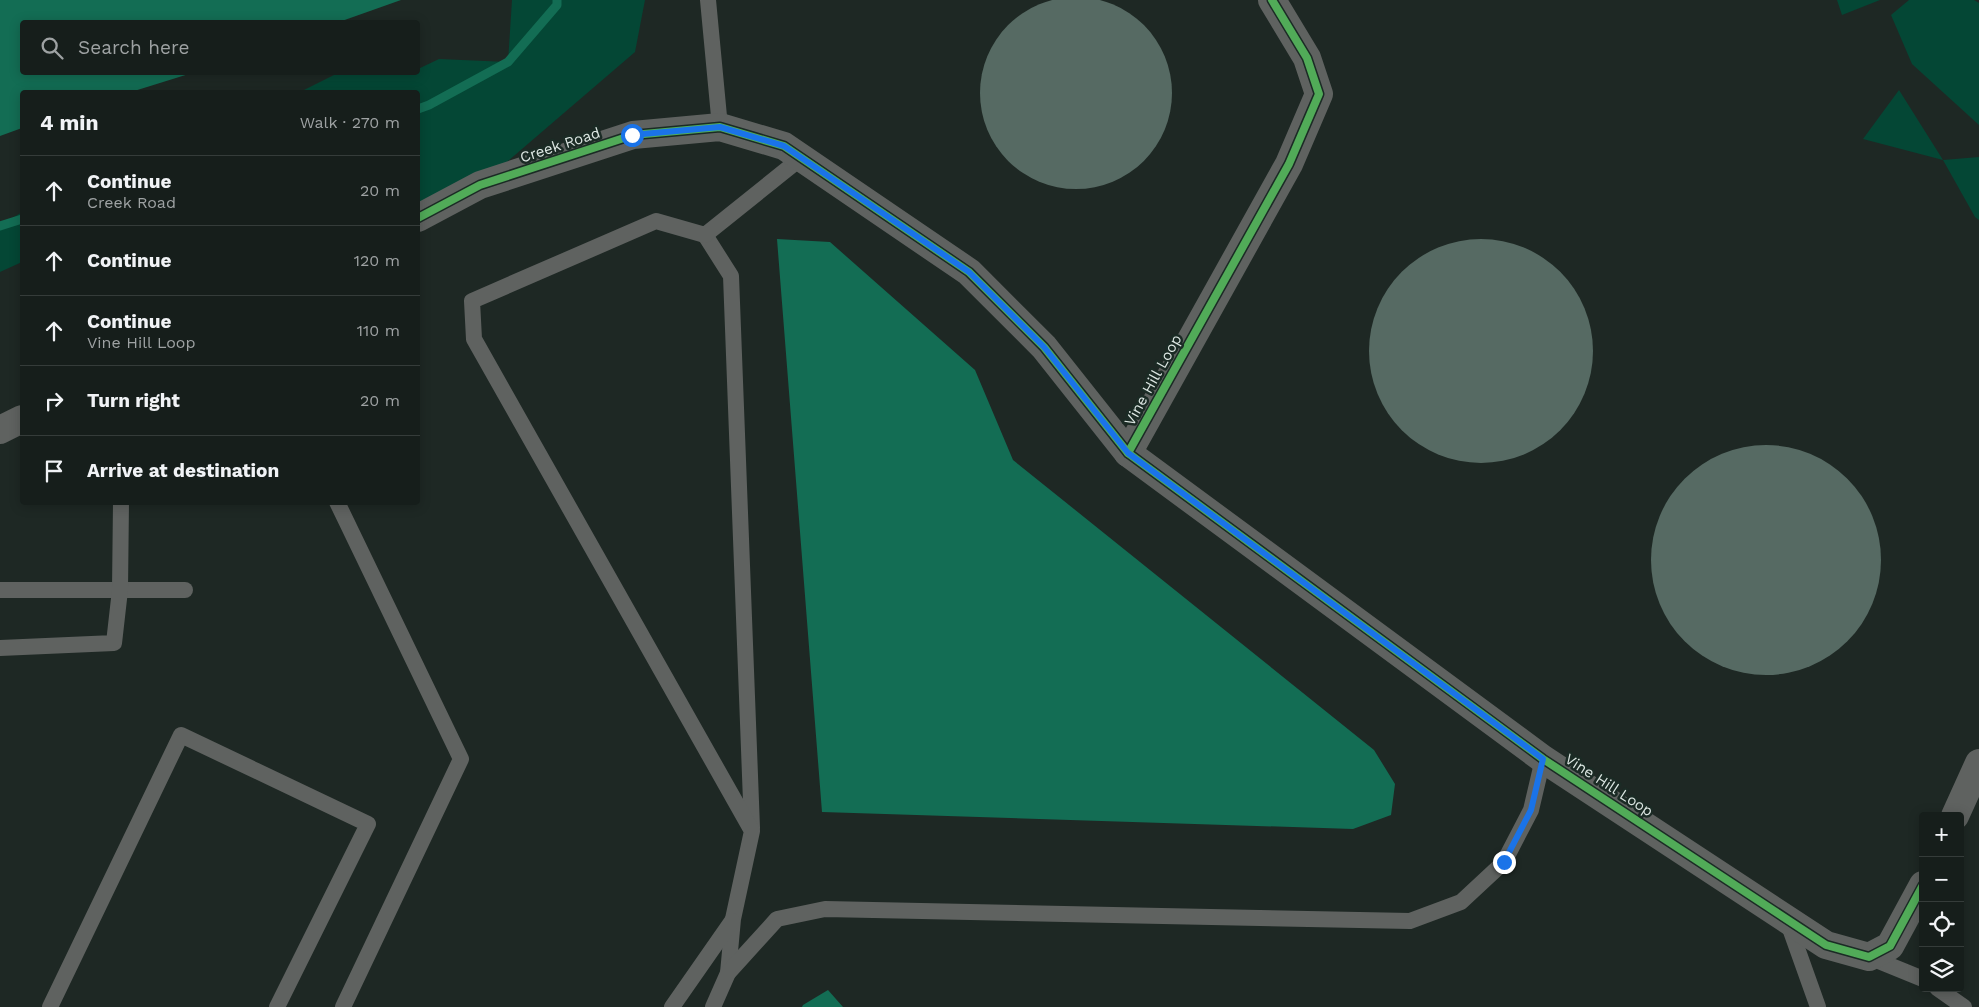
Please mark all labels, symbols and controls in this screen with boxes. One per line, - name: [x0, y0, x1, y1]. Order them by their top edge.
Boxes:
- search box: [20, 20, 420, 75]
- icon: search: [38, 34, 66, 62]
- text: Search here: [78, 36, 189, 59]
- text: 4 min: [40, 110, 98, 135]
- text: Walk · 270 m: [300, 113, 400, 132]
- street label: Creek Road: [518, 124, 602, 166]
- route start: [621, 124, 644, 147]
- text: Continue: [87, 170, 171, 193]
- icon: ahead: [40, 177, 68, 205]
- text: 20 m: [360, 181, 400, 200]
- text: Creek Road: [87, 193, 176, 212]
- icon: ahead: [40, 247, 68, 275]
- text: Continue: [87, 249, 171, 272]
- text: 120 m: [354, 251, 400, 270]
- text: Continue: [87, 310, 171, 333]
- icon: ahead: [40, 317, 68, 345]
- text: 110 m: [357, 321, 400, 340]
- street label: Vine Hill Loop: [1120, 331, 1186, 429]
- text: Vine Hill Loop: [87, 333, 195, 352]
- icon: right: [40, 387, 68, 415]
- text: Turn right: [87, 389, 180, 412]
- text: 20 m: [360, 391, 400, 410]
- icon: arrive: [40, 457, 68, 485]
- text: Arrive at destination: [87, 459, 279, 482]
- street label: Vine Hill Loop: [1561, 750, 1657, 820]
- map controls: [1919, 812, 1964, 992]
- button: +: [1919, 812, 1964, 857]
- route end: [1493, 851, 1516, 874]
- button: −: [1919, 857, 1964, 902]
- button: locate: [1919, 902, 1964, 947]
- button: layers: [1919, 947, 1964, 992]

